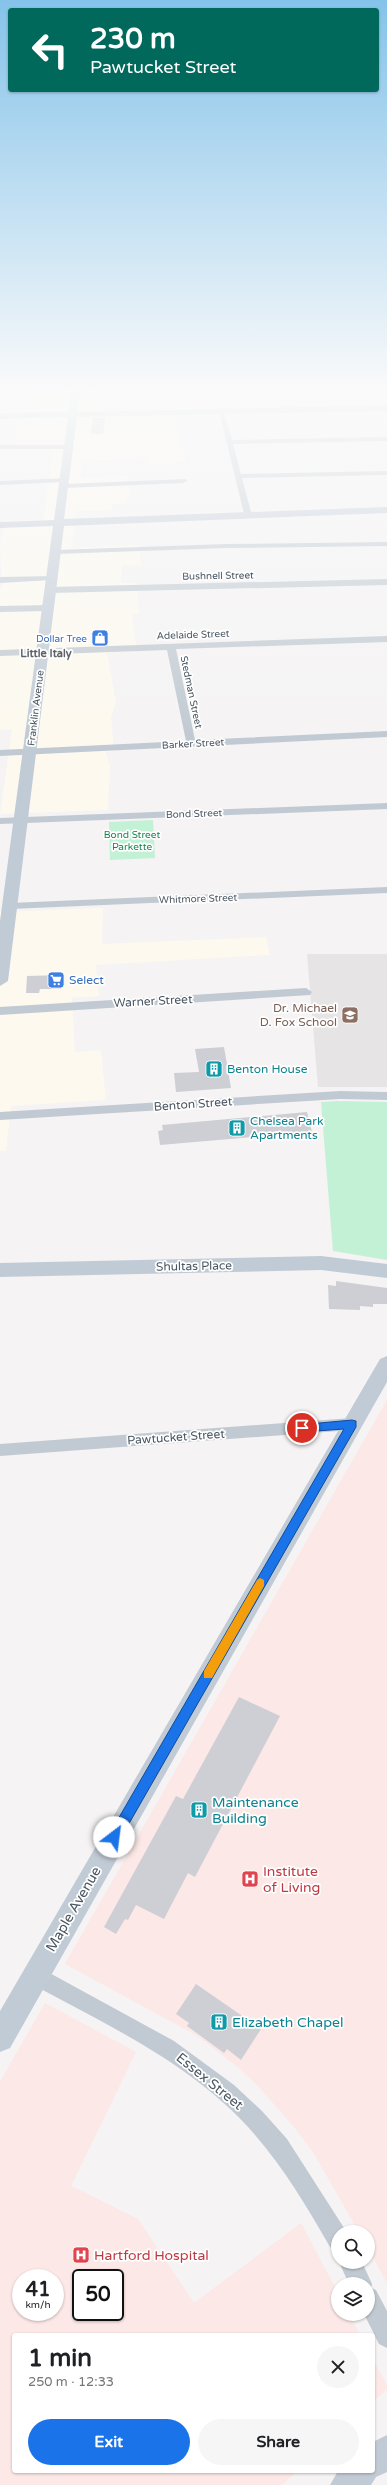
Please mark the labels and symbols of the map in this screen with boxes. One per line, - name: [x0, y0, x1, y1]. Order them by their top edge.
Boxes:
- street label: Bushnell Street: [182, 569, 254, 583]
- shop icon: Dollar Tree: [90, 628, 110, 648]
- street label: Adelaide Street: [156, 628, 230, 642]
- place label: Dollar Tree: [36, 633, 87, 645]
- district label: Little Italy: [20, 647, 72, 661]
- street label: Stedman Street: [177, 655, 205, 730]
- street label: Franklin Avenue: [25, 669, 47, 747]
- street label: Barker Street: [162, 736, 225, 752]
- street label: Bond Street: [166, 807, 223, 821]
- park label: Bond Street Parkette: [104, 829, 160, 853]
- street label: Whitmore Street: [159, 892, 238, 906]
- supermarket icon: Select: [46, 970, 66, 990]
- place label: Select: [69, 973, 104, 987]
- street label: Warner Street: [113, 992, 193, 1010]
- place label: Dr. Michael D. Fox School: [260, 1001, 337, 1029]
- school or university icon: Dr. Michael D. Fox School: [340, 1005, 360, 1025]
- building icon: Benton House: [204, 1059, 224, 1079]
- place label: Benton House: [227, 1062, 308, 1076]
- street label: Benton Street: [153, 1094, 233, 1114]
- place label: Chelsea Park Apartments: [250, 1114, 324, 1142]
- building icon: Chelsea Park Apartments: [227, 1118, 247, 1138]
- street label: Shultas Place: [156, 1258, 232, 1274]
- pin: [285, 1411, 319, 1445]
- street label: Pawtucket Street: [127, 1427, 226, 1447]
- place label: Maintenance Building: [212, 1794, 299, 1827]
- building icon: Maintenance Building: [189, 1800, 209, 1820]
- position arrow: [93, 1816, 135, 1858]
- place label: Institute of Living: [263, 1863, 320, 1896]
- street label: Maple Avenue: [42, 1864, 105, 1955]
- hospital icon: Institute of Living: [240, 1869, 260, 1889]
- building icon: Elizabeth Chapel: [209, 2012, 229, 2032]
- place label: Elizabeth Chapel: [232, 2014, 343, 2031]
- street label: Essex Street: [173, 2049, 247, 2114]
- hospital icon: Hartford Hospital: [71, 2245, 91, 2265]
- place label: Hartford Hospital: [94, 2247, 209, 2264]
- speed limit sign: 50: [72, 2269, 124, 2321]

